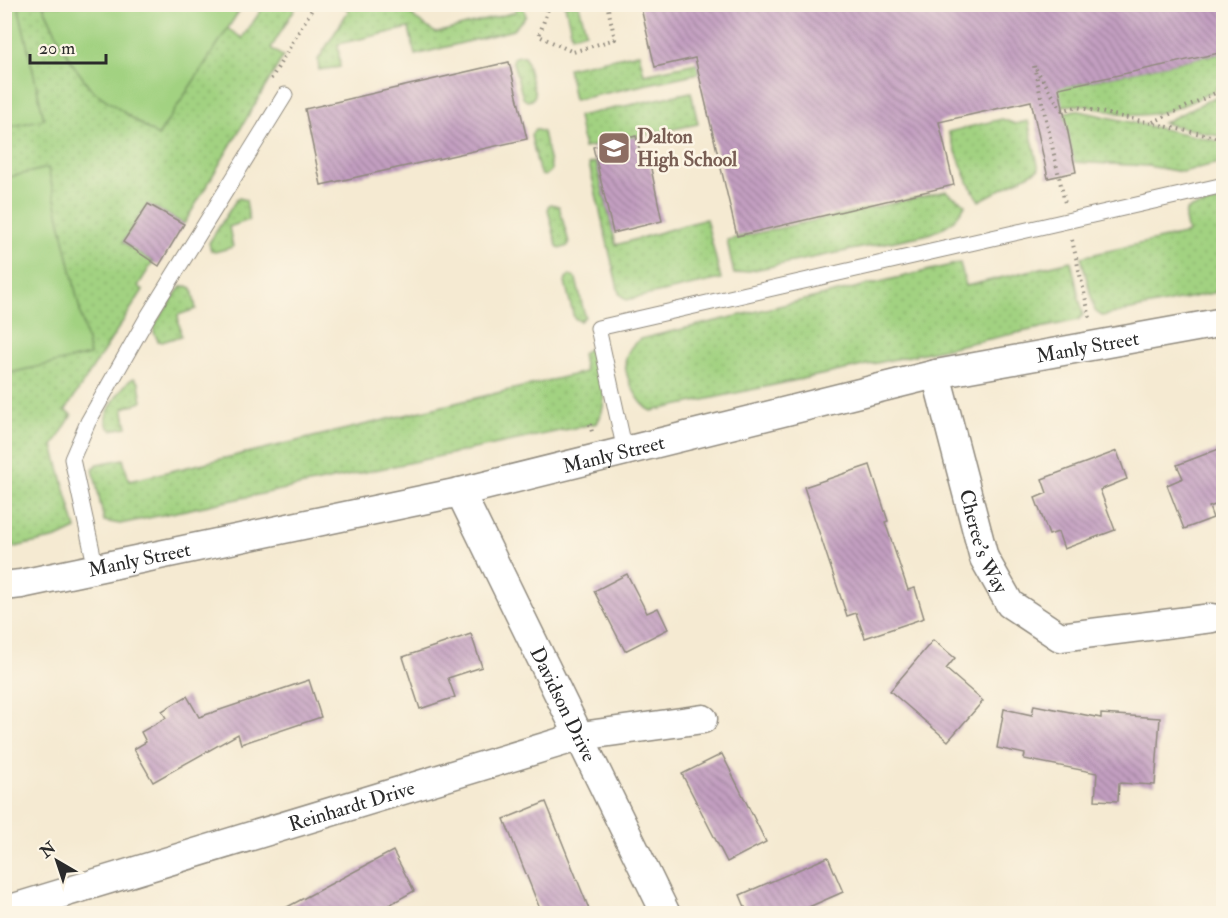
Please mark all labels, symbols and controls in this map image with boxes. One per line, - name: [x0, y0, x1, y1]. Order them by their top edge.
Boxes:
- scale bar: [30, 27, 106, 65]
- text: 20 m: [39, 37, 75, 60]
- place label: Dalton High School: [637, 124, 738, 173]
- school or university icon: Dalton High School: [596, 130, 632, 166]
- street label: Manly Street: [1034, 326, 1142, 369]
- street label: Manly Street: [560, 430, 668, 479]
- street label: Cheree's Way: [954, 487, 1014, 599]
- street label: Manly Street: [86, 537, 193, 583]
- street label: Davidson Drive: [524, 643, 602, 766]
- street label: Reinhardt Drive: [285, 775, 418, 837]
- north arrow: [27, 831, 87, 891]
- text: N: [36, 837, 61, 863]

